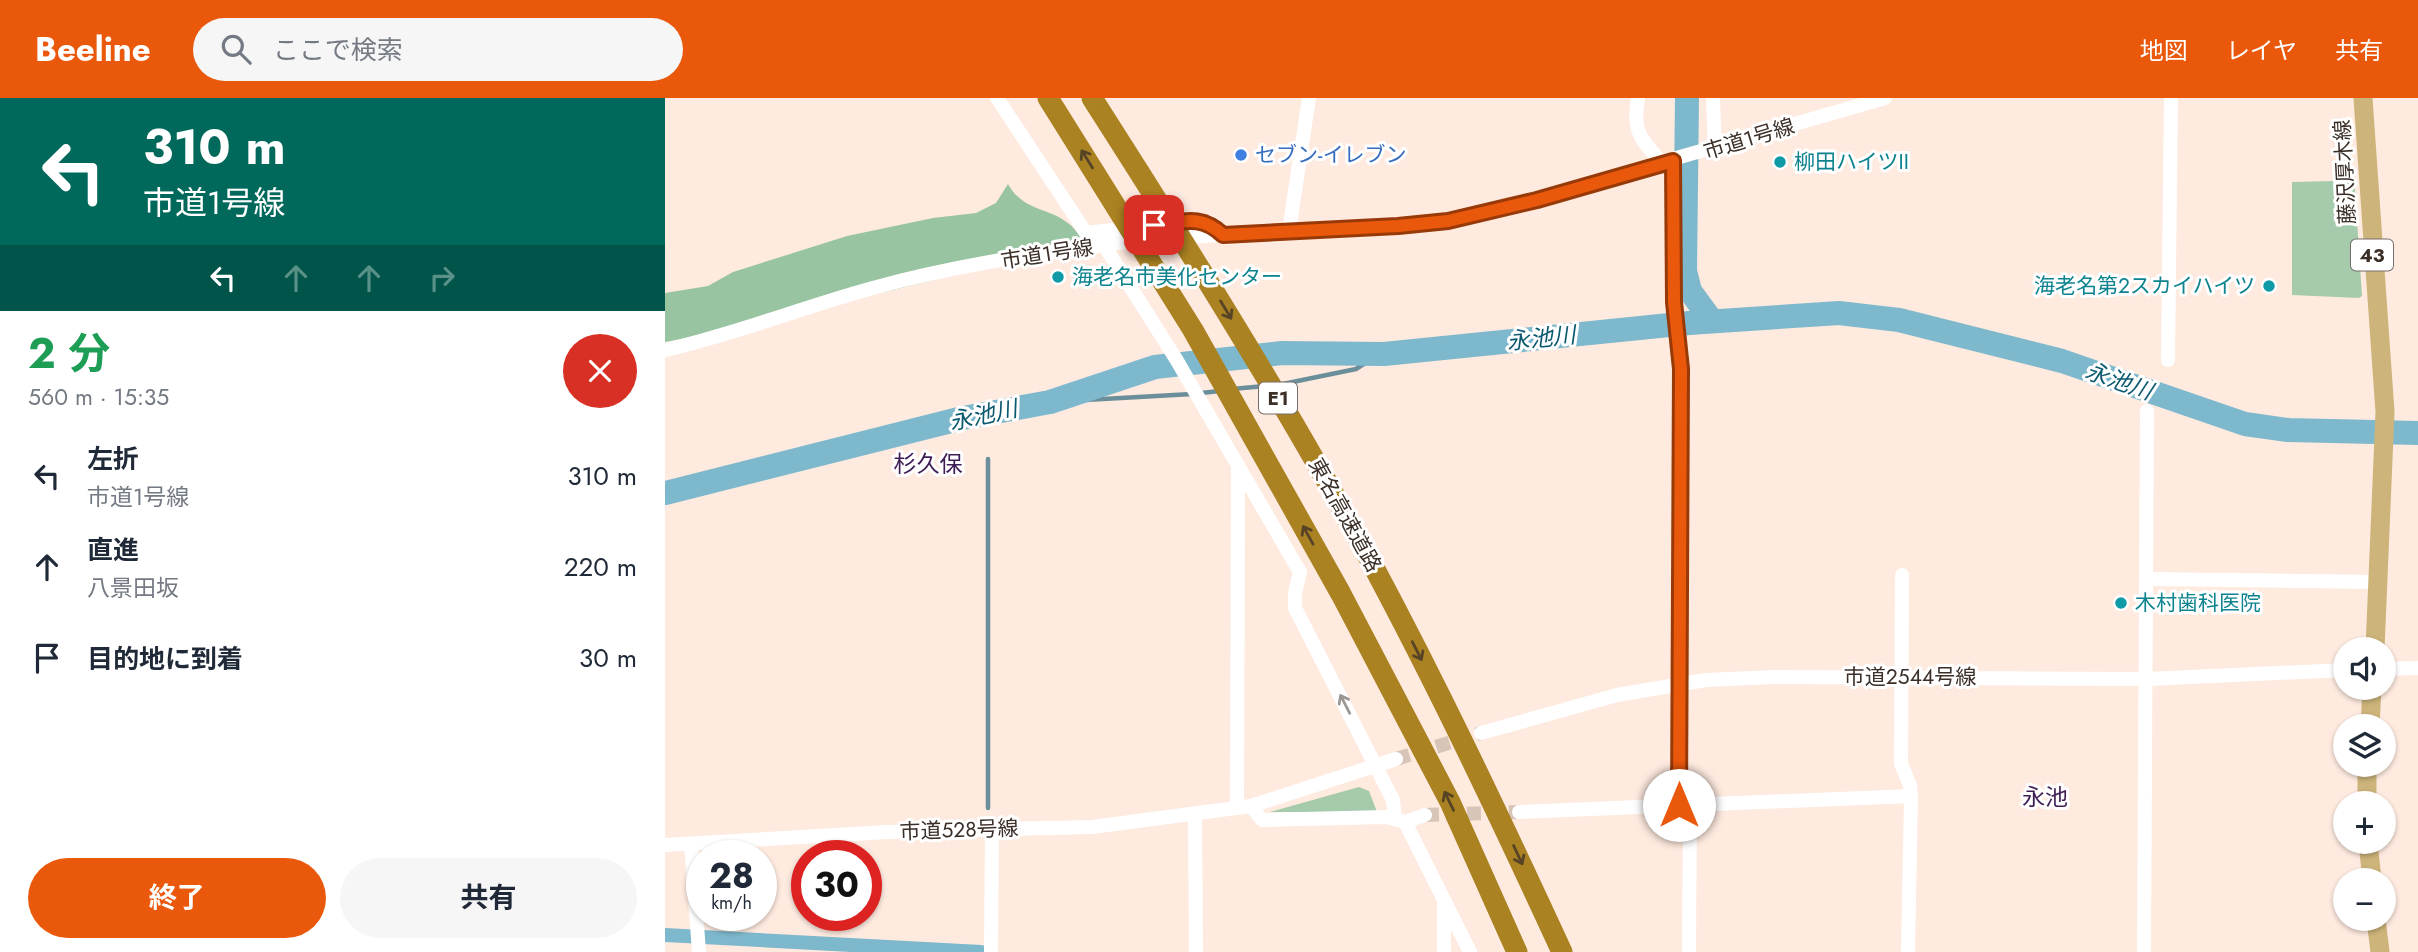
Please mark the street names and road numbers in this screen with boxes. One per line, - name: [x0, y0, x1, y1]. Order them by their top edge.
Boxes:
- street label: 市道1号線: [1700, 111, 1798, 167]
- street label: 藤沢厚木線: [2327, 119, 2363, 225]
- street label: 市道1号線: [999, 232, 1095, 276]
- road number: 43: [2351, 239, 2393, 270]
- road number: E1: [1259, 382, 1297, 414]
- street label: 東名高速道路: [1301, 453, 1389, 577]
- street label: 市道2544号線: [1844, 662, 1976, 692]
- street label: 市道528号線: [899, 813, 1019, 847]

